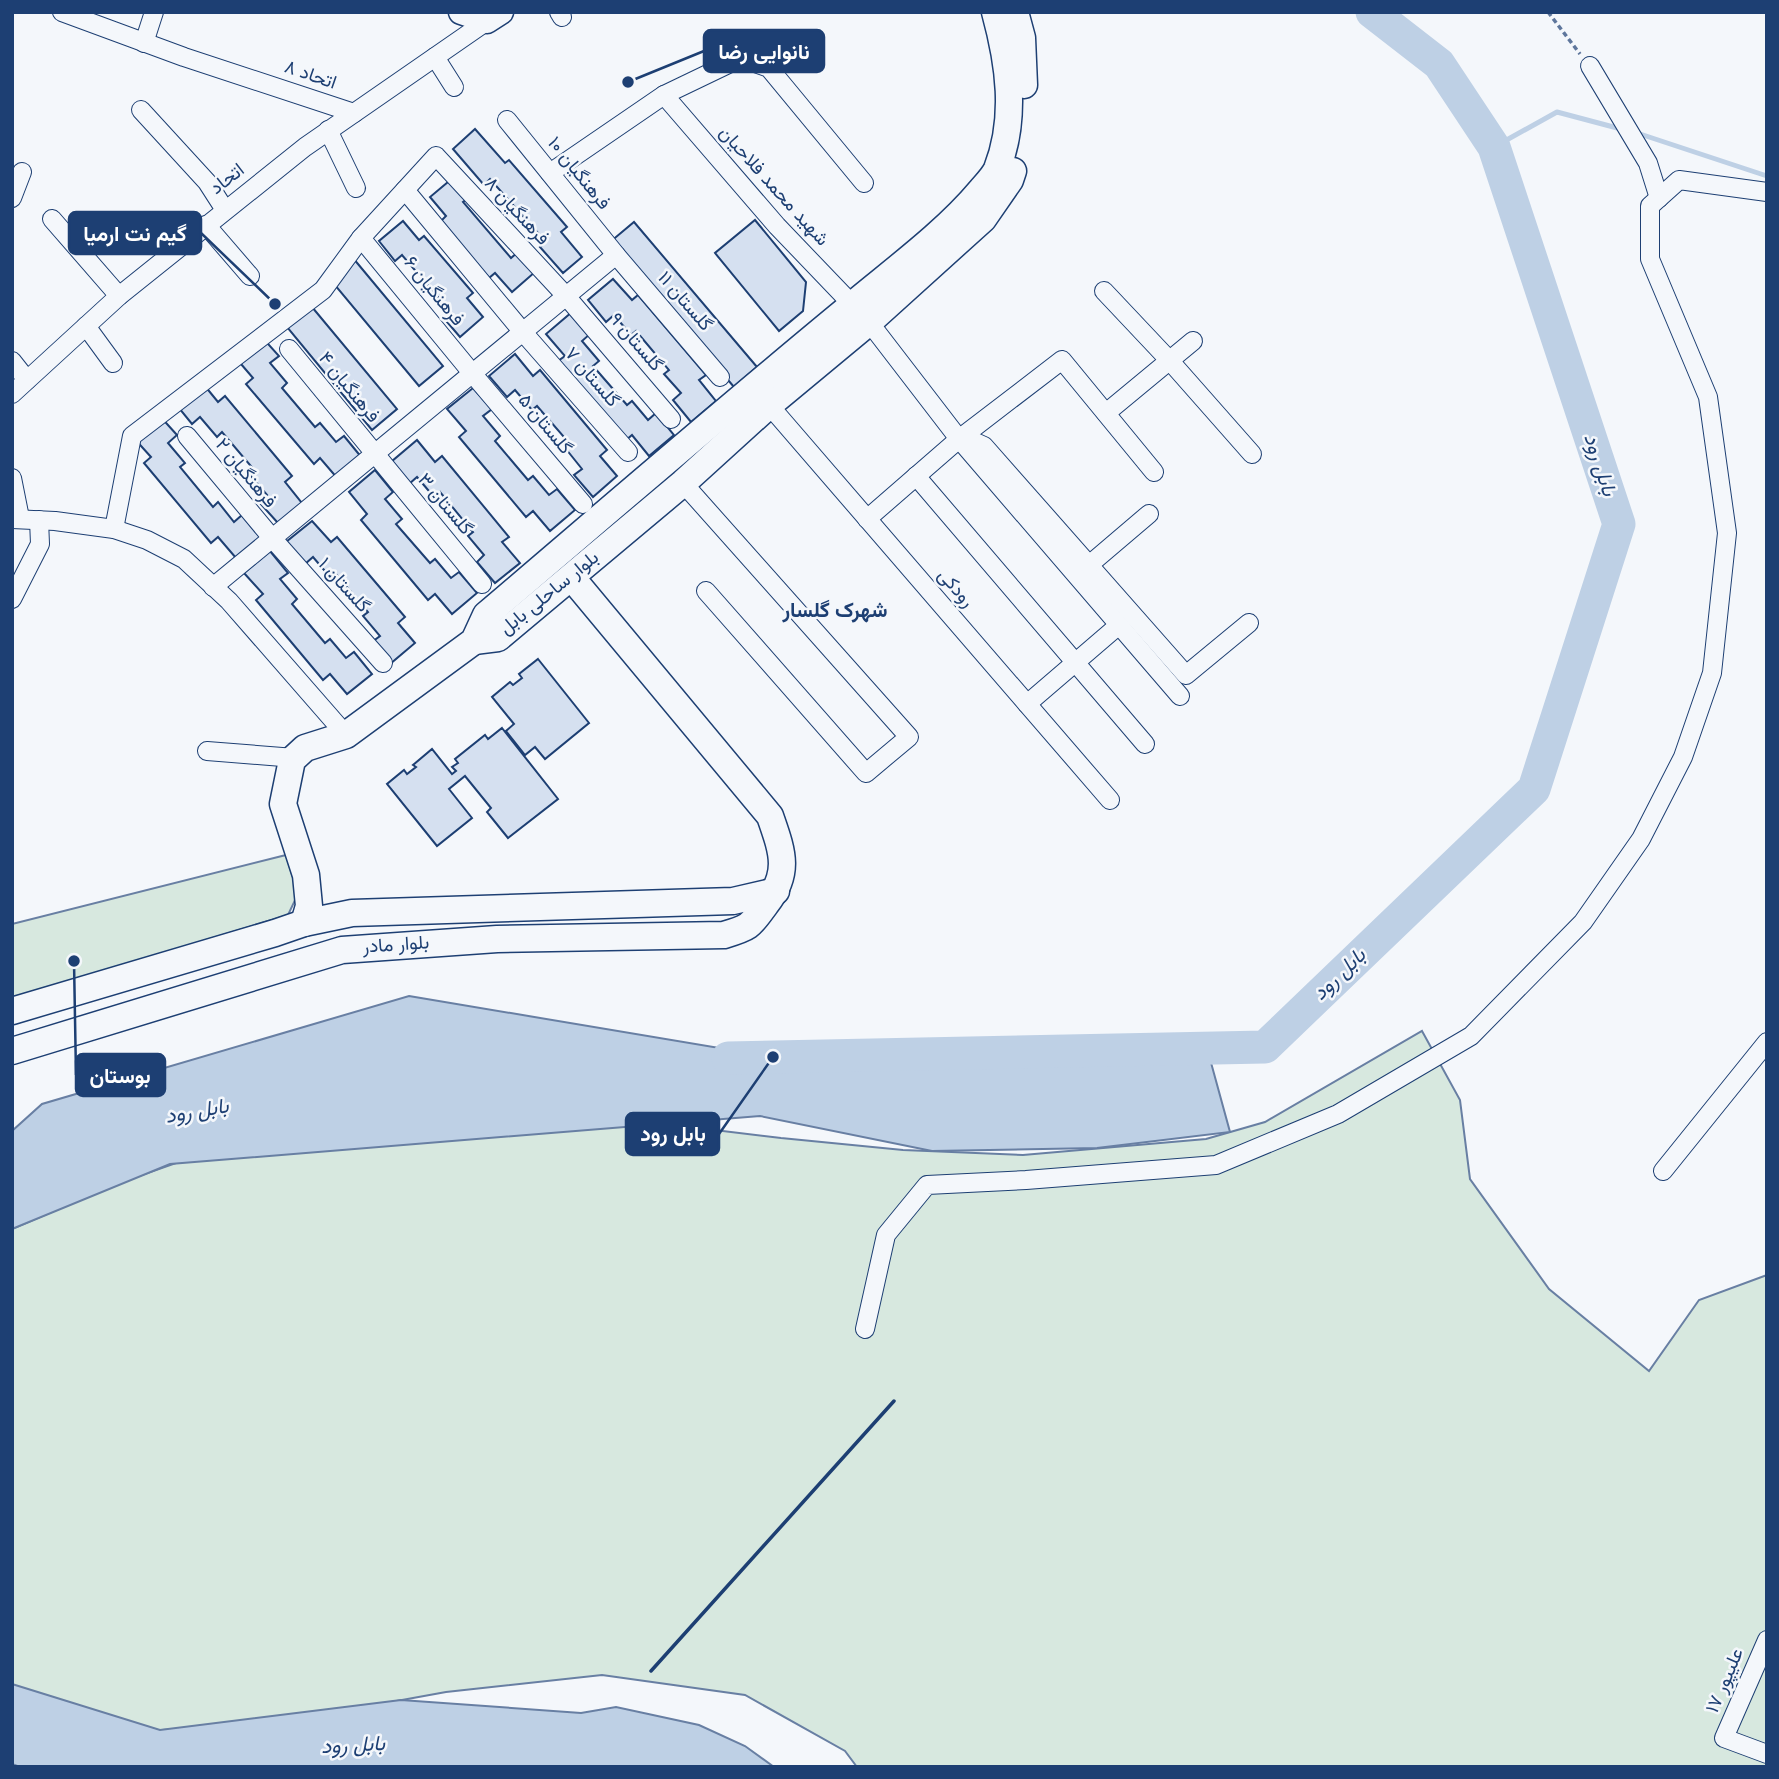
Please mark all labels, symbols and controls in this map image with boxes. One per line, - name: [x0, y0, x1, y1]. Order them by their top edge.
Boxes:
- callout: نانوایی رضا: [704, 30, 824, 72]
- text: نانوایی رضا: [718, 37, 810, 70]
- street label: اتحاد ۸: [280, 54, 340, 98]
- street label: شهید محمد فلاحیان: [711, 120, 835, 254]
- street label: فرهنگیان ۱۰: [539, 131, 617, 217]
- street label: اتحاد: [204, 157, 252, 203]
- street label: فرهنگیان ۸: [476, 171, 556, 253]
- callout: گیم نت ارمیا: [69, 212, 201, 254]
- text: گیم نت ارمیا: [83, 219, 187, 252]
- street label: فرهنگیان ۶: [396, 251, 470, 333]
- street label: گلستان ۱۱: [650, 265, 718, 339]
- street label: گلستان ۹: [601, 307, 669, 379]
- street label: گلستان ۷: [556, 341, 626, 415]
- street label: فرهنگیان ۴: [310, 346, 386, 430]
- street label: گلستان ۵: [510, 388, 578, 462]
- water label: بابل رود: [1573, 430, 1625, 501]
- street label: فرهنگیان ۲: [207, 433, 283, 515]
- street label: گلستان ۳: [409, 468, 479, 542]
- street label: بلوار ساحلی بابل: [494, 545, 606, 643]
- street label: گلستان ۱: [310, 552, 376, 620]
- street label: رودکی: [930, 563, 980, 615]
- district label: شهرک گلسار: [781, 595, 888, 628]
- street label: بلوار مادر: [361, 929, 430, 963]
- water label: بابل رود: [1306, 940, 1375, 1009]
- callout: بوستان: [76, 1054, 165, 1096]
- text: بوستان: [89, 1061, 151, 1094]
- water label: بابل رود: [163, 1090, 232, 1134]
- callout: بابل رود: [626, 1113, 719, 1155]
- text: بابل رود: [640, 1119, 706, 1152]
- street label: علیپور ۱۷: [1699, 1644, 1753, 1718]
- water label: بابل رود: [320, 1728, 387, 1764]

